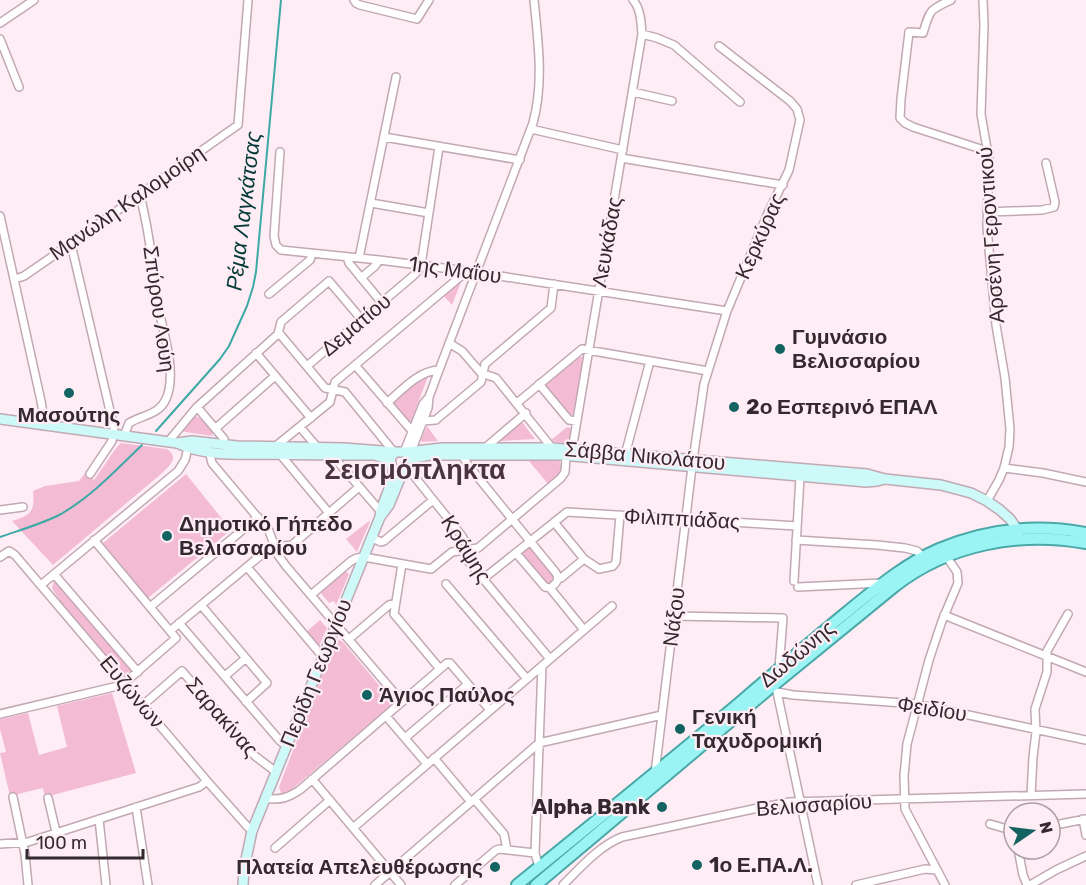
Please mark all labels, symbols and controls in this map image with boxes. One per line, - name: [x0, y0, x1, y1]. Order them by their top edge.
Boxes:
- water label: Ρέμα Λαγκάτσας: [220, 130, 267, 292]
- street label: Μανώλη Καλομοίρη: [44, 140, 209, 265]
- street label: Αρσένη Γεροντικού: [972, 146, 1009, 324]
- street label: Κερκύρας: [730, 189, 790, 283]
- street label: Λευκάδας: [586, 195, 627, 289]
- street label: Σπύρου Λούη: [138, 244, 181, 374]
- street label: 1ης Μαΐου: [407, 251, 503, 288]
- street label: Δεματίου: [316, 288, 396, 361]
- place label: Γυμνάσιο Βελισσαρίου: [792, 324, 920, 373]
- marker: Γυμνάσιο Βελισσαρίου: [773, 342, 787, 356]
- marker: Μασούτης: [62, 386, 76, 400]
- place label: 2ο Εσπερινό ΕΠΑΛ: [746, 394, 938, 419]
- marker: 2ο Εσπερινό ΕΠΑΛ: [727, 400, 741, 414]
- place label: Μασούτης: [18, 402, 121, 427]
- street label: Σάββα Νικολάτου: [564, 436, 727, 475]
- district label: Σεισμόπληκτα: [324, 454, 506, 486]
- street label: Φιλιππιάδας: [623, 503, 741, 534]
- street label: Κράψης: [436, 510, 497, 587]
- place label: Δημοτικό Γήπεδο Βελισσαρίου: [179, 511, 353, 560]
- marker: Δημοτικό Γήπεδο Βελισσαρίου: [160, 529, 174, 543]
- street label: Νάξου: [657, 586, 690, 648]
- street label: Περίδη Γεωργίου: [274, 595, 357, 750]
- street label: Δωδώνης: [754, 615, 839, 692]
- street label: Ευζώνων: [95, 650, 170, 733]
- street label: Σαρακίνας: [181, 672, 264, 762]
- place label: Άγιος Παύλος: [379, 682, 515, 707]
- marker: Άγιος Παύλος: [360, 688, 374, 702]
- street label: Φειδίου: [895, 691, 969, 726]
- place label: Γενική Ταχυδρομική: [692, 704, 822, 753]
- marker: Γενική Ταχυδρομική: [673, 722, 687, 736]
- street label: Βελισσαρίου: [755, 788, 873, 821]
- place label: Alpha Bank: [532, 794, 651, 819]
- marker: Alpha Bank: [655, 800, 669, 814]
- north arrow: [1002, 801, 1062, 861]
- text: N: [1035, 820, 1057, 835]
- scale bar: [27, 822, 142, 860]
- text: 100 m: [36, 832, 87, 854]
- place label: 1ο Ε.ΠΑ.Λ.: [709, 852, 813, 877]
- place label: Πλατεία Απελευθέρωσης: [236, 854, 483, 879]
- marker: 1ο Ε.ΠΑ.Λ.: [690, 858, 704, 872]
- marker: Πλατεία Απελευθέρωσης: [488, 860, 502, 874]

